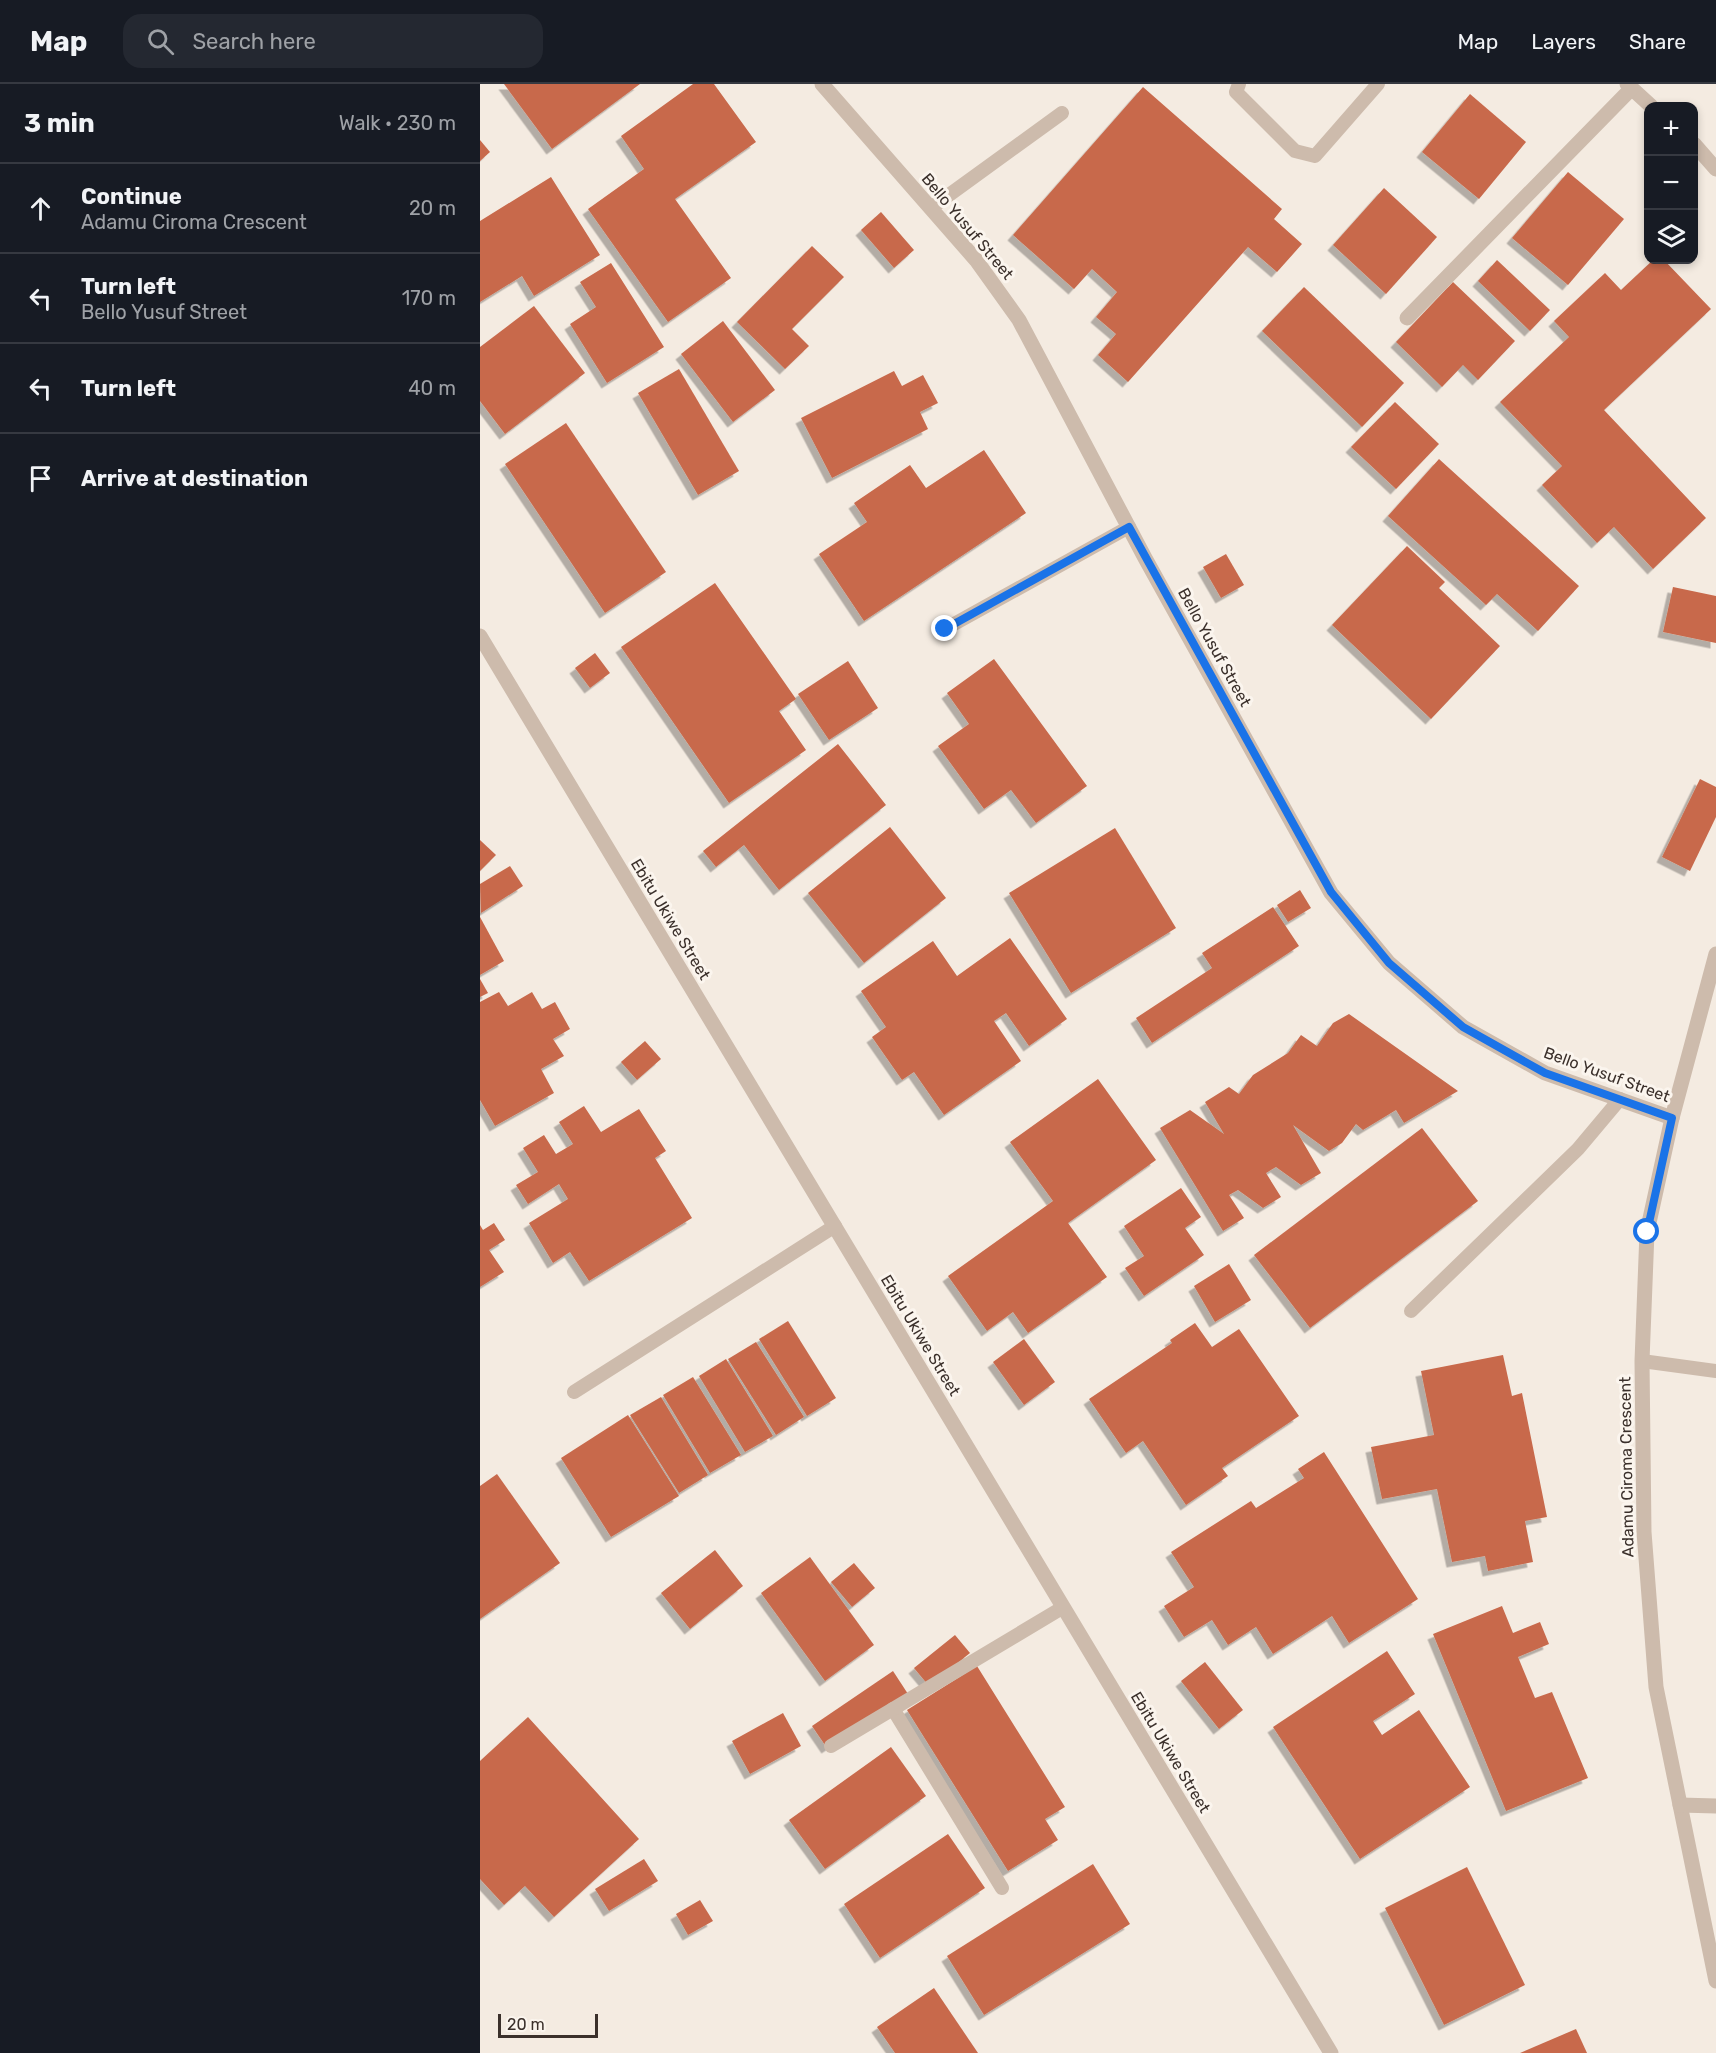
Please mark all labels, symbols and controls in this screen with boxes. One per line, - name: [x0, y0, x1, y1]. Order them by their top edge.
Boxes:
- search box: [123, 14, 543, 68]
- text: Map: [30, 25, 87, 58]
- icon: search: [144, 25, 177, 58]
- text: Search here: [192, 28, 316, 55]
- text: Map: [1457, 29, 1498, 54]
- text: Layers: [1531, 29, 1596, 54]
- text: Share: [1629, 29, 1686, 54]
- map controls: [1644, 102, 1698, 264]
- button: +: [1644, 102, 1698, 156]
- text: 3 min: [24, 108, 95, 139]
- text: Walk · 230 m: [339, 111, 456, 135]
- button: −: [1644, 156, 1698, 210]
- street label: Bello Yusuf Street: [918, 169, 1018, 283]
- text: Continue: [81, 183, 182, 210]
- icon: ahead: [24, 192, 57, 225]
- text: 20 m: [409, 196, 456, 220]
- text: Adamu Ciroma Crescent: [81, 210, 307, 234]
- button: layers: [1644, 210, 1698, 264]
- text: Turn left: [81, 273, 176, 300]
- icon: left: [24, 282, 57, 315]
- text: 170 m: [402, 286, 456, 310]
- text: Bello Yusuf Street: [81, 300, 247, 324]
- icon: left: [24, 372, 57, 405]
- text: Turn left: [81, 375, 176, 402]
- text: 40 m: [408, 376, 456, 400]
- icon: arrive: [24, 462, 57, 495]
- text: Arrive at destination: [81, 465, 308, 492]
- street label: Bello Yusuf Street: [1174, 585, 1255, 710]
- route end: [931, 615, 957, 641]
- street label: Ebitu Ukiwe Street: [627, 855, 714, 983]
- street label: Bello Yusuf Street: [1541, 1043, 1672, 1106]
- route start: [1633, 1218, 1659, 1244]
- street label: Ebitu Ukiwe Street: [877, 1271, 964, 1399]
- street label: Adamu Ciroma Crescent: [1615, 1376, 1638, 1557]
- street label: Ebitu Ukiwe Street: [1127, 1688, 1214, 1816]
- scale bar: [498, 2011, 598, 2038]
- text: 20 m: [507, 2015, 545, 2034]

